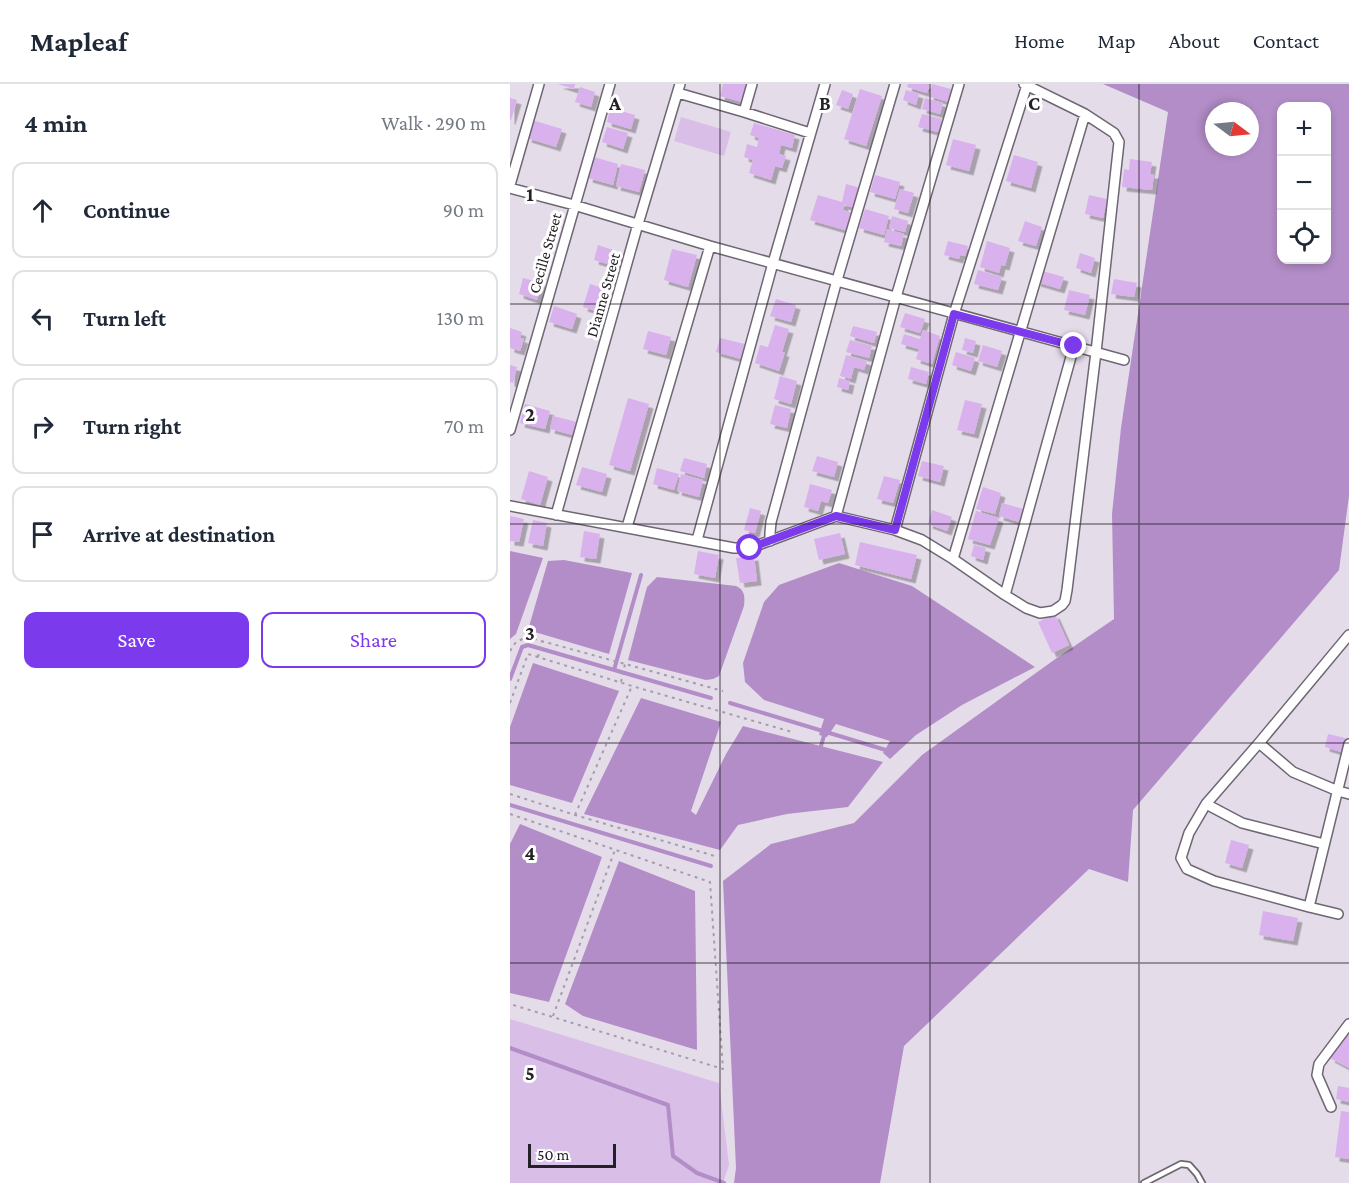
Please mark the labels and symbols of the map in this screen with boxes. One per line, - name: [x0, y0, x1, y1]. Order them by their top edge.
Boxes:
- text: A: [608, 92, 622, 114]
- text: B: [819, 92, 831, 114]
- text: C: [1028, 92, 1040, 114]
- north arrow: [1205, 102, 1259, 156]
- text: 1: [526, 183, 534, 205]
- street label: Cecille Street: [525, 210, 565, 295]
- street label: Dianne Street: [583, 250, 623, 339]
- route end: [1060, 332, 1086, 358]
- text: 2: [525, 403, 535, 425]
- route start: [736, 534, 762, 560]
- text: 3: [525, 622, 535, 644]
- text: 4: [525, 842, 536, 864]
- text: 5: [525, 1062, 535, 1084]
- scale bar: [528, 1141, 616, 1168]

